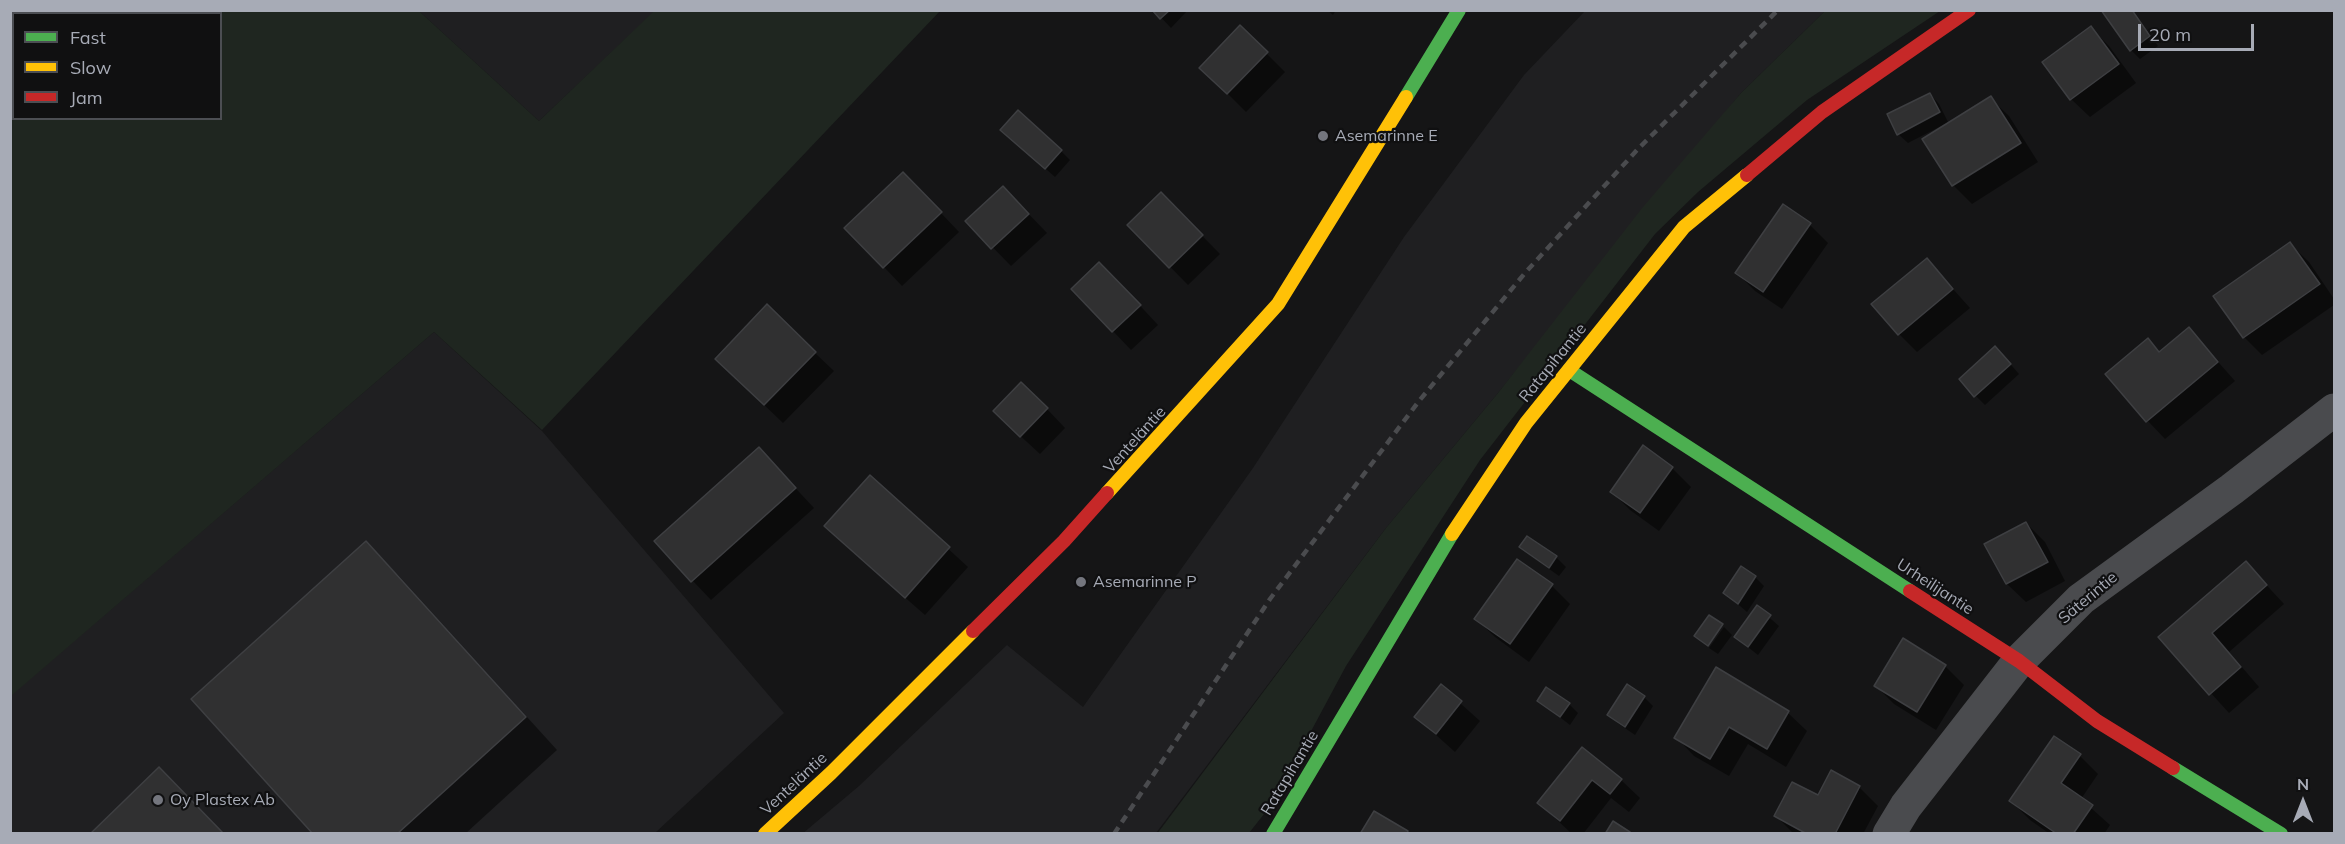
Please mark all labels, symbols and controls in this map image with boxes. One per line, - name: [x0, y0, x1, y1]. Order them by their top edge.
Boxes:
- legend: [12, 12, 222, 120]
- scale bar: [2141, 12, 2256, 50]
- text: 20 m: [2149, 23, 2191, 46]
- text: Fast: [70, 26, 106, 49]
- text: Slow: [70, 56, 111, 79]
- text: Jam: [70, 86, 103, 109]
- place label: Asemarinne E: [1335, 126, 1438, 146]
- marker: Asemarinne E: [1316, 129, 1330, 143]
- street label: Ratapihantie: [1515, 320, 1591, 406]
- street label: Venteläntie: [1100, 403, 1170, 477]
- street label: Urheilijantie: [1893, 555, 1977, 619]
- street label: Säterintie: [2055, 568, 2121, 628]
- place label: Asemarinne P: [1093, 572, 1197, 592]
- marker: Asemarinne P: [1074, 575, 1088, 589]
- street label: Ratapihantie: [1257, 727, 1323, 819]
- street label: Venteläntie: [757, 749, 831, 819]
- north arrow: [2273, 772, 2333, 832]
- text: N: [2297, 774, 2309, 794]
- place label: Oy Plastex Ab: [170, 790, 275, 810]
- marker: Oy Plastex Ab: [151, 793, 165, 807]

